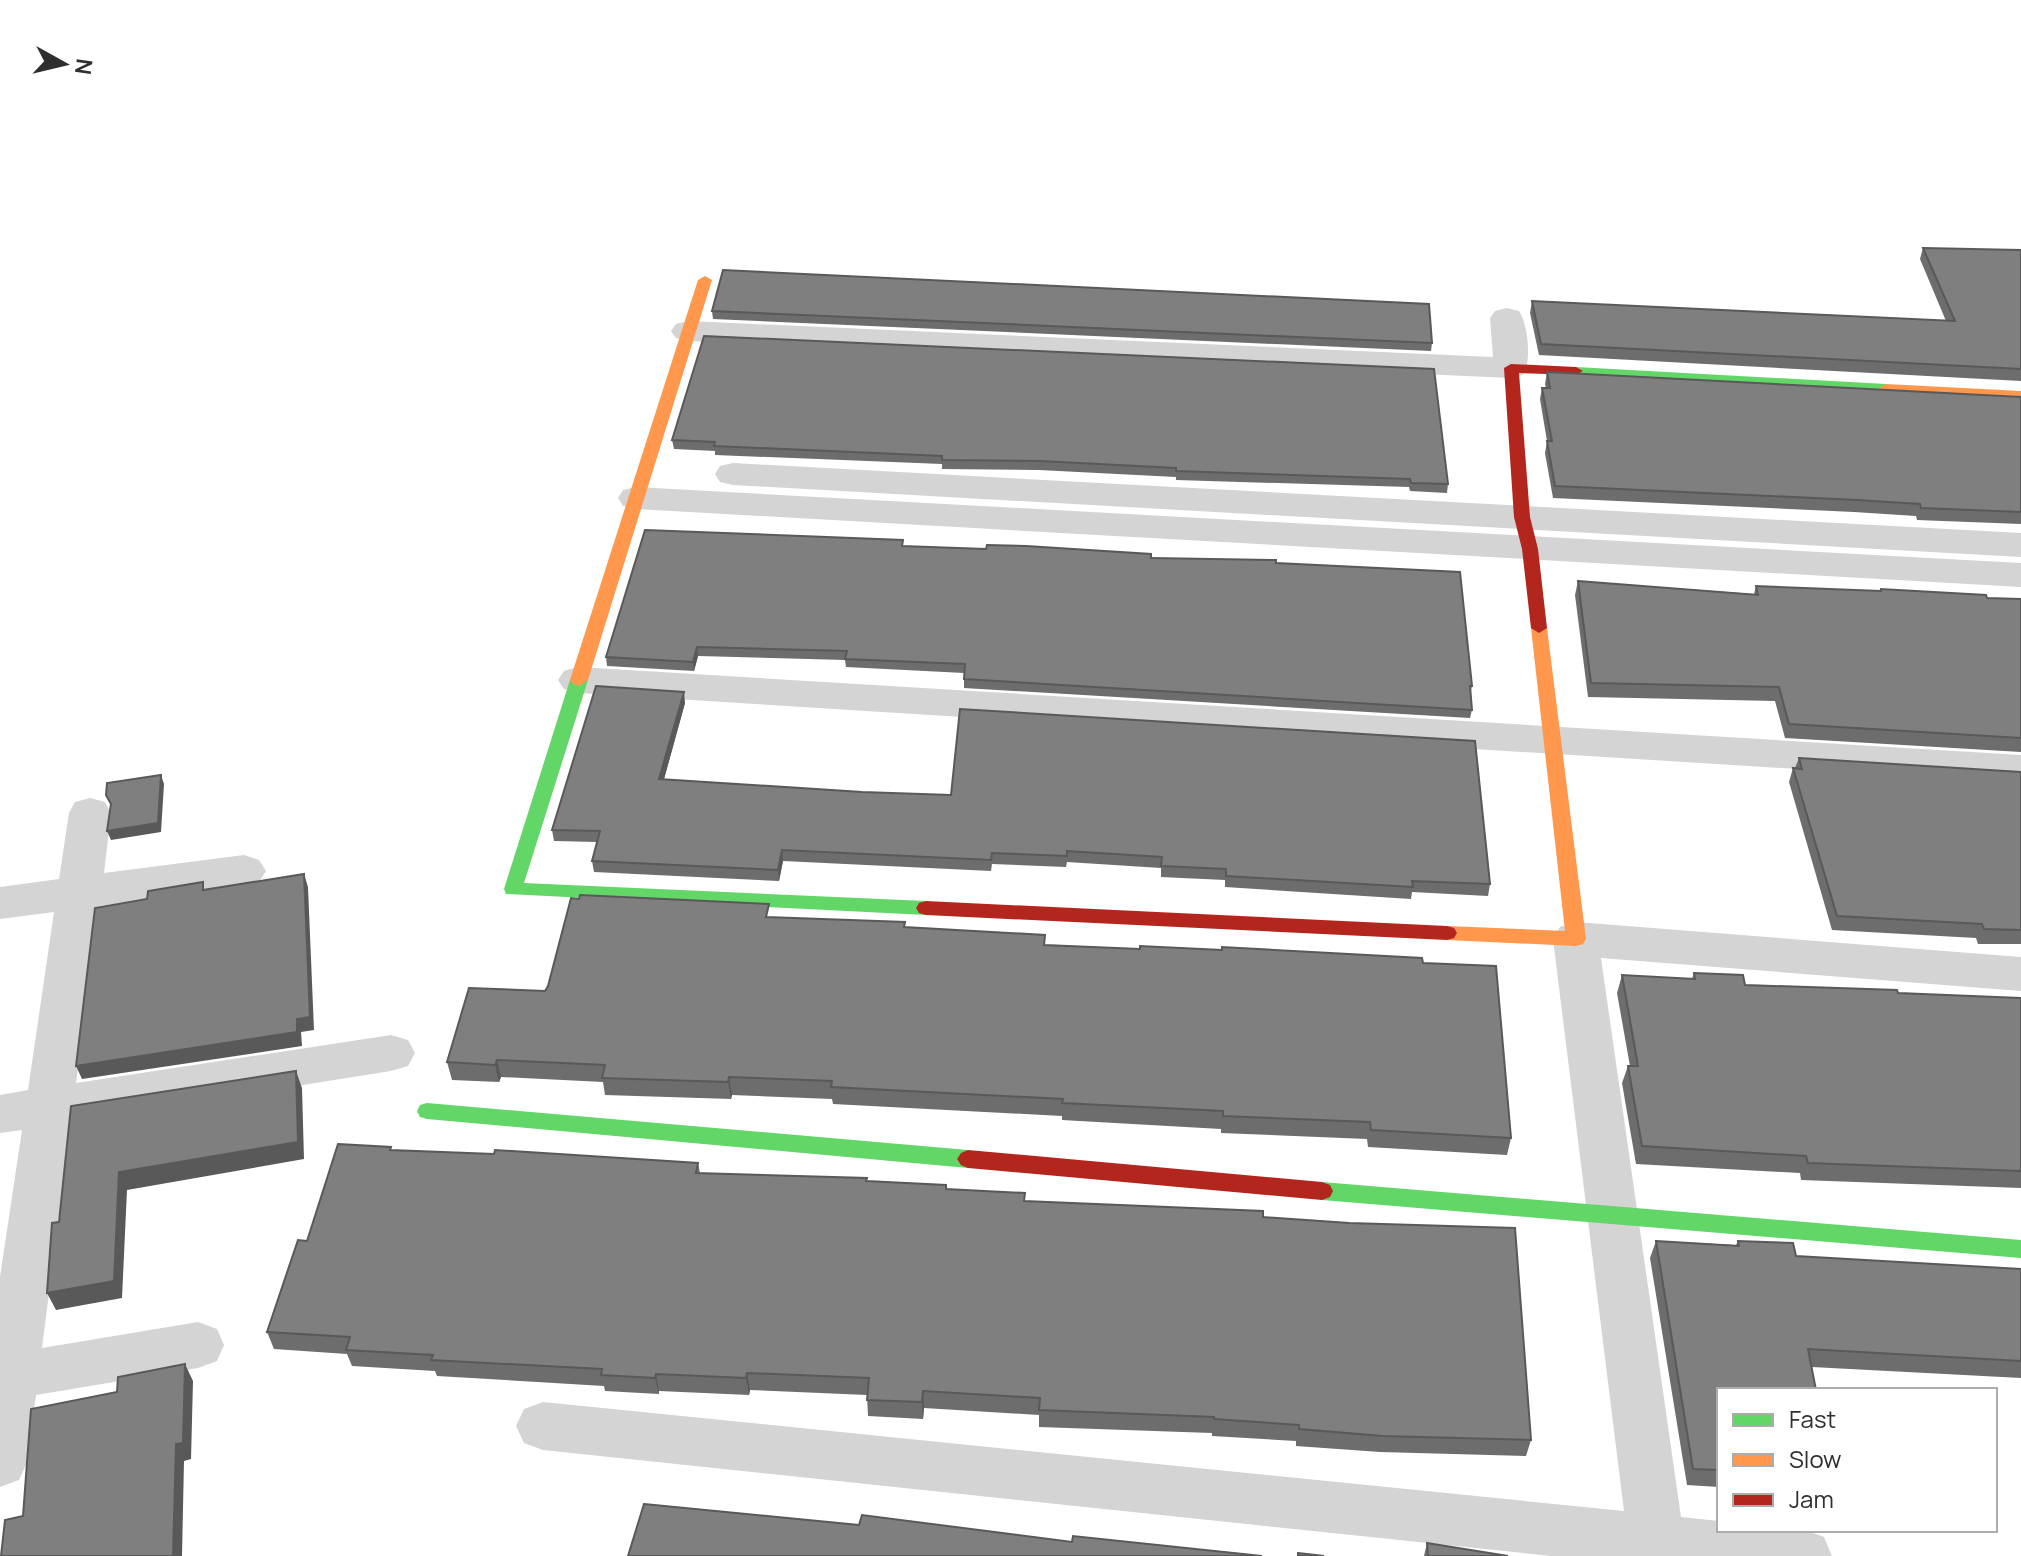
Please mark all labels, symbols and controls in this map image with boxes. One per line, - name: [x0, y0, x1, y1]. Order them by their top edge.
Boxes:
- north arrow: [24, 24, 104, 104]
- text: N: [68, 57, 100, 77]
- legend: [1717, 1388, 1997, 1532]
- text: Fast: [1789, 1402, 1836, 1435]
- text: Slow: [1789, 1442, 1842, 1475]
- text: Jam: [1789, 1482, 1834, 1515]

